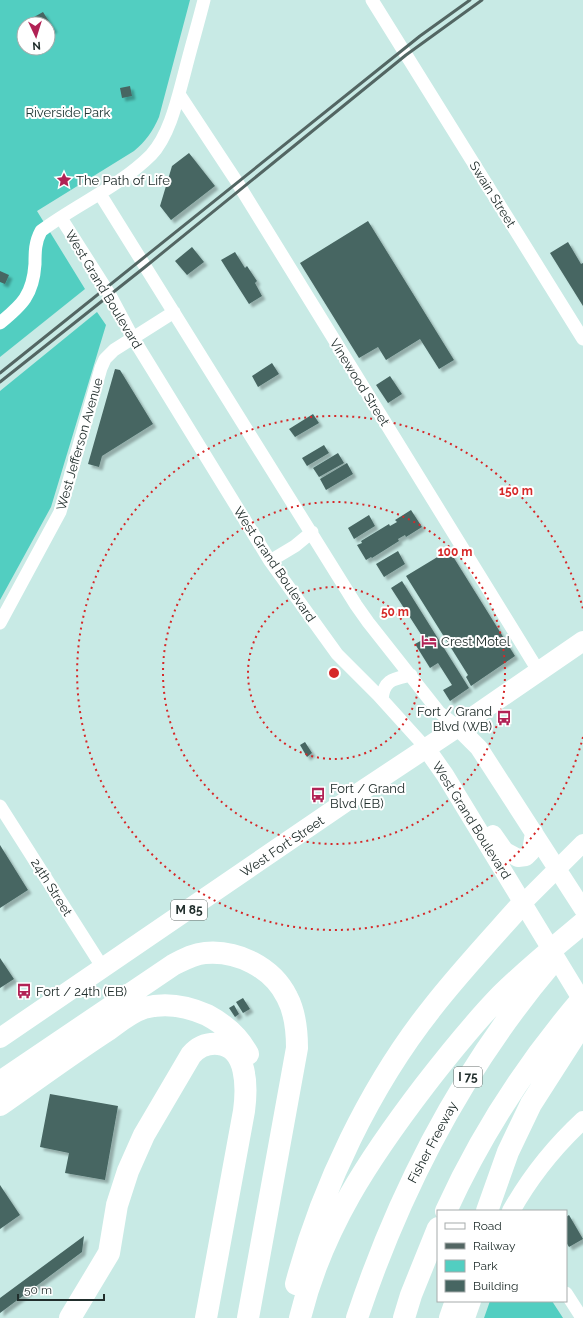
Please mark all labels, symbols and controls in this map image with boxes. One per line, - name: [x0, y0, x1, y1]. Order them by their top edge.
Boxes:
- north arrow: [16, 16, 56, 56]
- text: N: [32, 39, 41, 52]
- park label: Riverside Park: [26, 105, 111, 120]
- street label: Swain Street: [466, 159, 519, 231]
- place icon: The Path of Life: [55, 171, 73, 189]
- place label: The Path of Life: [76, 173, 170, 188]
- street label: West Grand Boulevard: [62, 227, 145, 351]
- street label: Vinewood Street: [327, 336, 393, 429]
- street label: West Jefferson Avenue: [53, 376, 106, 512]
- text: 150 m: [499, 484, 533, 498]
- street label: West Grand Boulevard: [230, 504, 319, 625]
- text: 100 m: [438, 545, 472, 559]
- text: 50 m: [381, 605, 409, 619]
- hotel icon: Crest Motel: [420, 632, 438, 650]
- place label: Crest Motel: [441, 634, 511, 649]
- centre of rings: [327, 666, 341, 680]
- place label: Fort / Grand Blvd (WB): [417, 704, 492, 734]
- bus stop icon: Fort / Grand Blvd (WB): [495, 709, 513, 727]
- street label: West Grand Boulevard: [429, 759, 514, 882]
- place label: Fort / Grand Blvd (EB): [330, 781, 405, 811]
- bus stop icon: Fort / Grand Blvd (EB): [309, 786, 327, 804]
- street label: West Fort Street: [238, 813, 327, 880]
- street label: 24th Street: [28, 856, 76, 919]
- road number: M 85: [171, 900, 207, 920]
- bus stop icon: Fort / 24th (EB): [15, 982, 33, 1000]
- place label: Fort / 24th (EB): [36, 984, 127, 999]
- road number: I 75: [454, 1067, 482, 1087]
- street label: Fisher Freeway: [405, 1099, 460, 1186]
- legend: [437, 1210, 567, 1302]
- text: Road: [473, 1219, 502, 1233]
- text: Railway: [473, 1239, 516, 1253]
- text: Park: [473, 1259, 498, 1273]
- scale bar: [18, 1276, 104, 1302]
- text: Building: [473, 1279, 519, 1293]
- text: 50 m: [24, 1283, 52, 1297]

